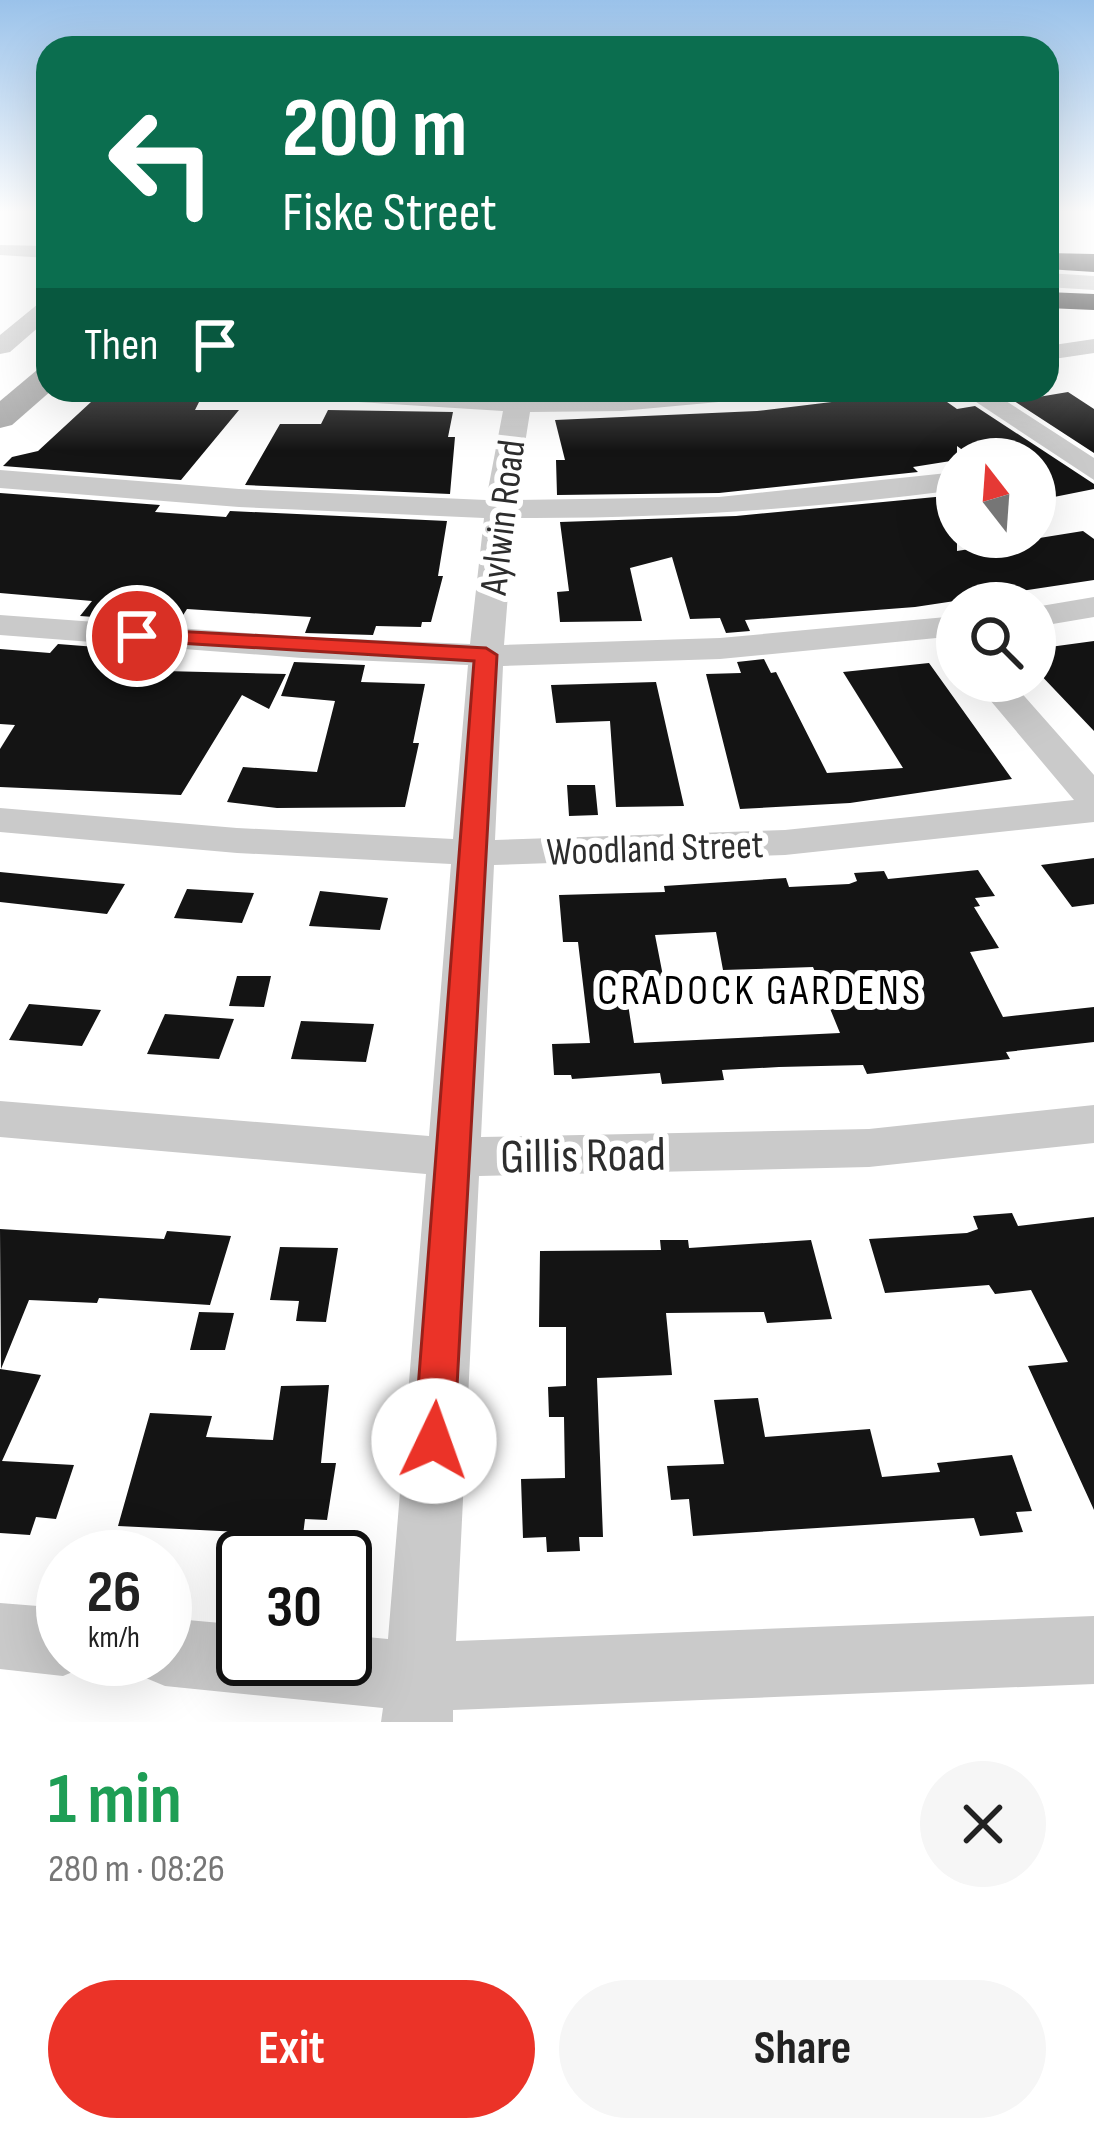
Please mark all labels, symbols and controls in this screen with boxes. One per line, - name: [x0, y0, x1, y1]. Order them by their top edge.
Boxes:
- text: 200 m: [282, 79, 468, 180]
- icon: left: [84, 84, 240, 240]
- text: Fiske Street: [282, 181, 497, 246]
- icon: arrive: [182, 312, 248, 378]
- text: Then: [84, 318, 158, 373]
- street label: Aylwin Road: [471, 437, 536, 598]
- north arrow: [936, 438, 1056, 558]
- map controls: [936, 438, 1056, 702]
- button: search: [936, 582, 1056, 702]
- pin: [86, 585, 188, 687]
- icon: arrive: [104, 603, 170, 669]
- street label: Woodland Street: [546, 822, 764, 877]
- district label: CRADOCK GARDENS: [597, 966, 923, 1017]
- street label: Gillis Road: [500, 1127, 666, 1186]
- position arrow: [371, 1378, 497, 1504]
- speed limit sign: 30: [216, 1530, 372, 1686]
- text: 26: [87, 1557, 141, 1629]
- text: km/h: [88, 1620, 140, 1656]
- text: 1 min: [48, 1757, 182, 1844]
- button: close: [920, 1761, 1046, 1887]
- text: 280 m · 08:26: [48, 1846, 225, 1893]
- button: Exit: [48, 1980, 535, 2118]
- button: Share: [559, 1980, 1046, 2118]

